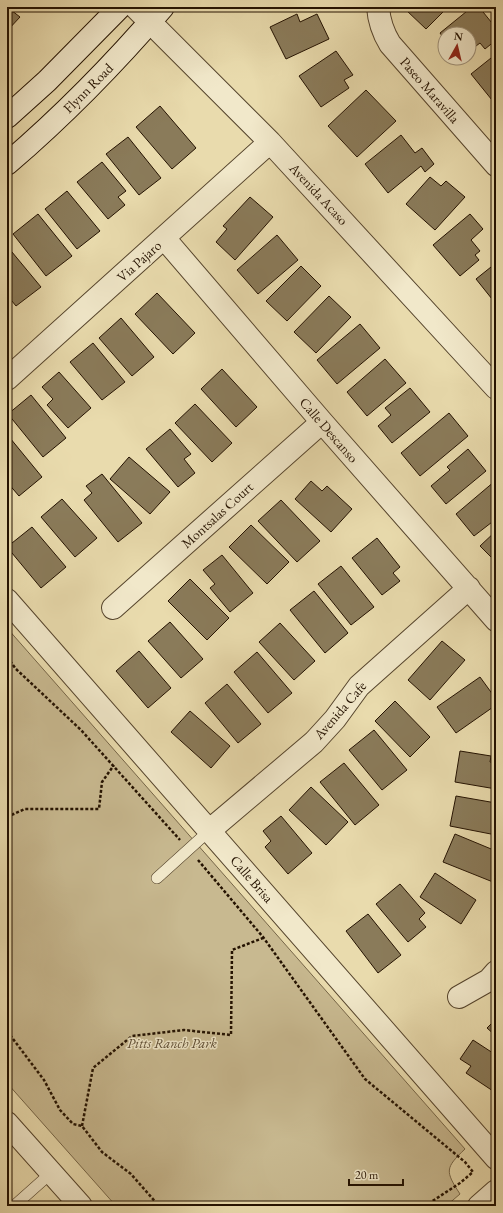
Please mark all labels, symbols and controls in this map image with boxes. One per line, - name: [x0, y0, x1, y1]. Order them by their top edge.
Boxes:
- north arrow: [437, 26, 477, 66]
- text: N: [453, 29, 464, 44]
- street label: Paseo Maravilla: [396, 53, 464, 127]
- street label: Flynn Road: [59, 59, 117, 117]
- street label: Avenida Acaso: [285, 158, 352, 229]
- street label: Via Pajaro: [113, 236, 165, 286]
- street label: Calle Descanso: [296, 394, 362, 467]
- street label: Montsalas Court: [177, 478, 257, 552]
- street label: Avenida Cafe: [309, 677, 371, 744]
- street label: Calle Brisa: [227, 852, 278, 907]
- park label: Pitts Ranch Park: [127, 1034, 218, 1052]
- scale bar: [349, 1161, 403, 1187]
- text: 20 m: [355, 1167, 379, 1183]

